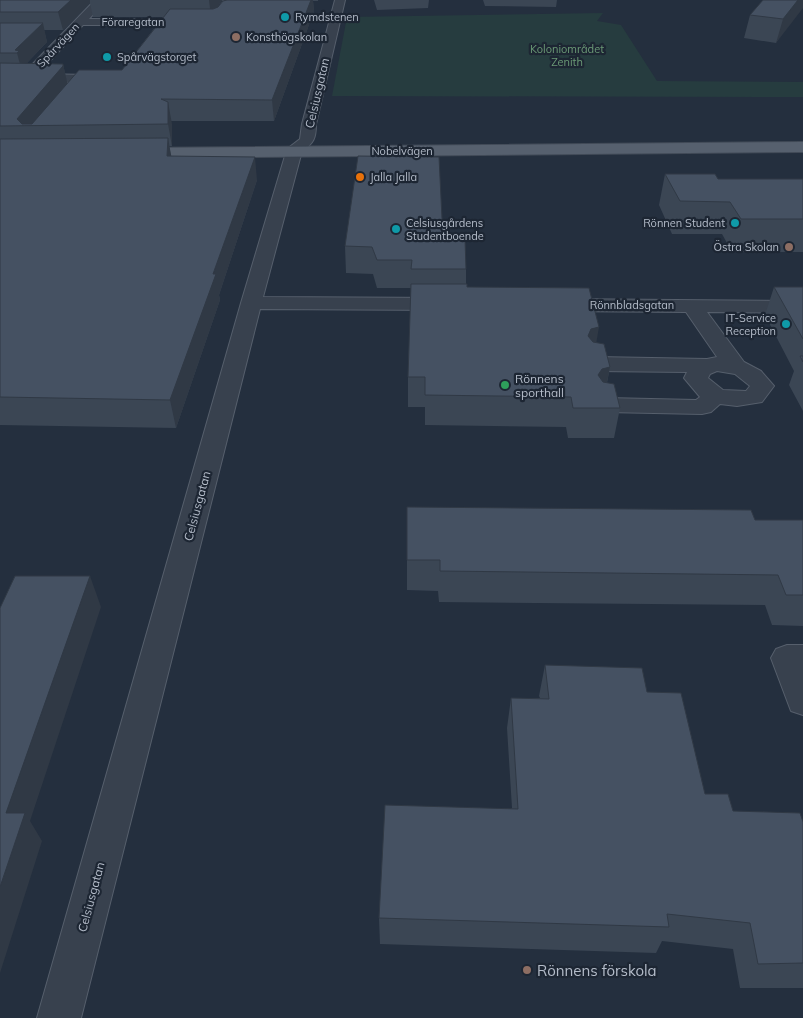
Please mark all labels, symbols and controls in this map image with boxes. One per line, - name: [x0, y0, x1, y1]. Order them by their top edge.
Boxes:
- place label: Rymdstenen: [295, 10, 359, 24]
- marker: Rymdstenen: [279, 11, 291, 23]
- street label: Föraregatan: [102, 15, 164, 29]
- street label: Spårvägen: [34, 20, 82, 70]
- place label: Konsthögskolan: [246, 30, 327, 44]
- marker: Konsthögskolan: [230, 31, 242, 43]
- park label: Koloniområdet Zenith: [530, 42, 604, 69]
- place label: Spårvägstorget: [117, 50, 196, 64]
- marker: Spårvägstorget: [101, 51, 113, 63]
- street label: Celsiusgatan: [302, 56, 332, 130]
- street label: Nobelvägen: [371, 144, 433, 158]
- place label: Jalla Jalla: [370, 170, 417, 184]
- marker: Jalla Jalla: [354, 171, 366, 183]
- place label: Celsiusgårdens Studentboende: [406, 216, 484, 243]
- place label: Rönnen Student: [643, 216, 725, 230]
- marker: Rönnen Student: [729, 217, 741, 229]
- marker: Celsiusgårdens Studentboende: [390, 223, 402, 235]
- place label: Östra Skolan: [714, 240, 779, 254]
- marker: Östra Skolan: [783, 241, 795, 253]
- street label: Rönnbladsgatan: [590, 298, 674, 312]
- place label: IT-Service Reception: [725, 311, 776, 338]
- marker: IT-Service Reception: [780, 318, 792, 330]
- place label: Rönnens sporthall: [515, 371, 564, 400]
- marker: Rönnens sporthall: [499, 379, 511, 391]
- street label: Celsiusgatan: [180, 469, 214, 543]
- street label: Celsiusgatan: [74, 860, 108, 934]
- place label: Rönnens förskola: [537, 961, 657, 980]
- marker: Rönnens förskola: [521, 964, 533, 976]

